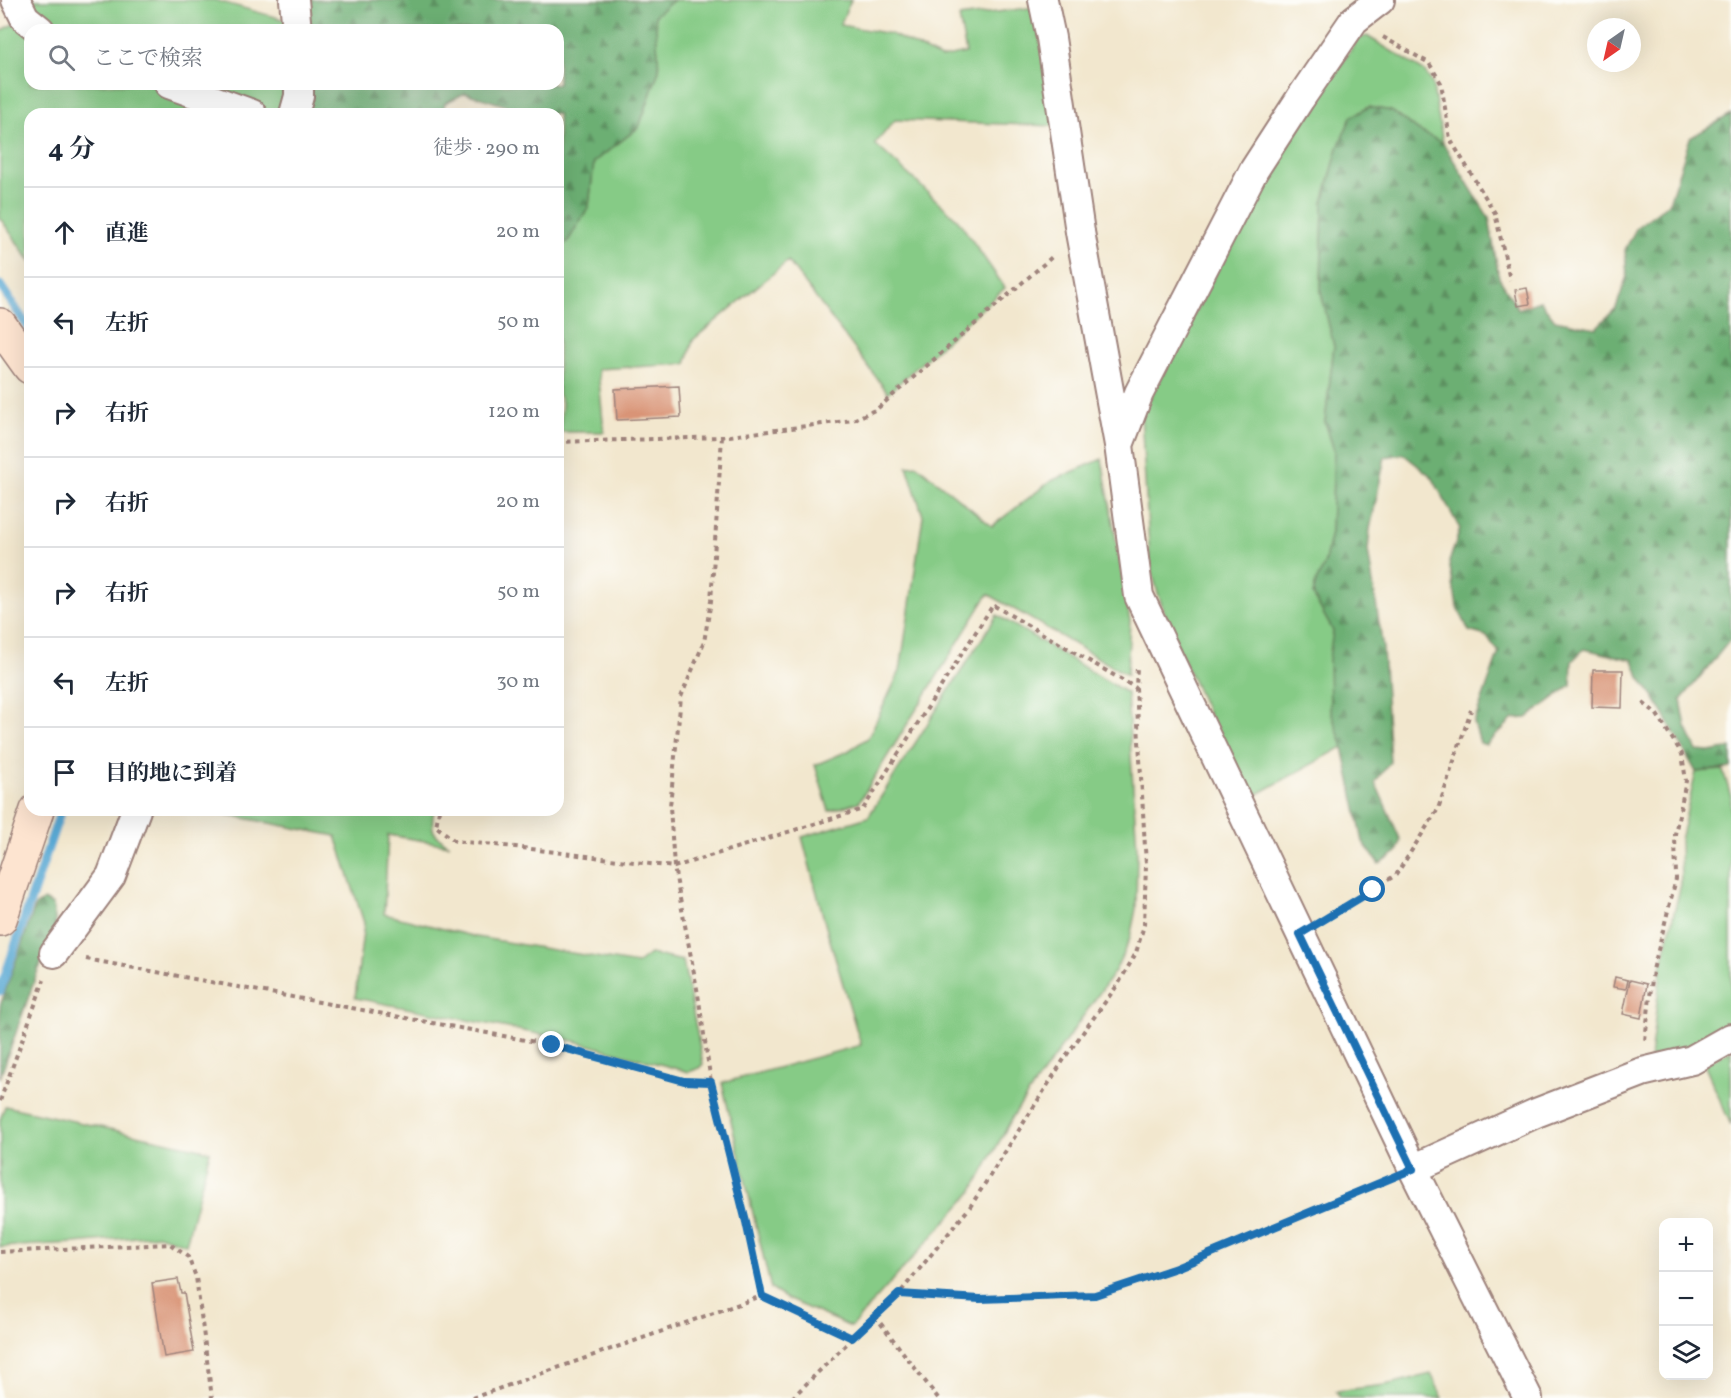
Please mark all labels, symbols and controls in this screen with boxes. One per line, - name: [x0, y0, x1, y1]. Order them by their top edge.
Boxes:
- north arrow: [1587, 18, 1641, 72]
- search box: [24, 24, 564, 90]
- icon: search: [45, 41, 78, 74]
- text: ここで検索: [93, 44, 203, 75]
- text: 4 分: [48, 132, 95, 168]
- text: 徒歩 · 290 m: [433, 135, 540, 163]
- icon: ahead: [48, 216, 81, 249]
- text: 20 m: [496, 218, 540, 246]
- text: 直進: [105, 219, 149, 250]
- icon: left: [48, 306, 81, 339]
- text: 50 m: [497, 308, 540, 336]
- text: 左折: [105, 309, 149, 340]
- icon: right: [48, 396, 81, 429]
- text: 120 m: [488, 398, 540, 426]
- text: 右折: [105, 399, 149, 430]
- icon: right: [48, 486, 81, 519]
- text: 20 m: [496, 488, 540, 516]
- text: 右折: [105, 489, 149, 520]
- icon: right: [48, 576, 81, 609]
- text: 50 m: [497, 578, 540, 606]
- text: 右折: [105, 579, 149, 610]
- icon: left: [48, 666, 81, 699]
- text: 30 m: [496, 668, 540, 696]
- text: 左折: [105, 669, 149, 700]
- icon: arrive: [48, 756, 81, 789]
- text: 目的地に到着: [105, 759, 237, 790]
- route start: [1359, 876, 1385, 902]
- route end: [538, 1031, 564, 1057]
- map controls: [1659, 1218, 1713, 1380]
- button: +: [1659, 1218, 1713, 1272]
- button: −: [1659, 1272, 1713, 1326]
- button: layers: [1659, 1326, 1713, 1380]

